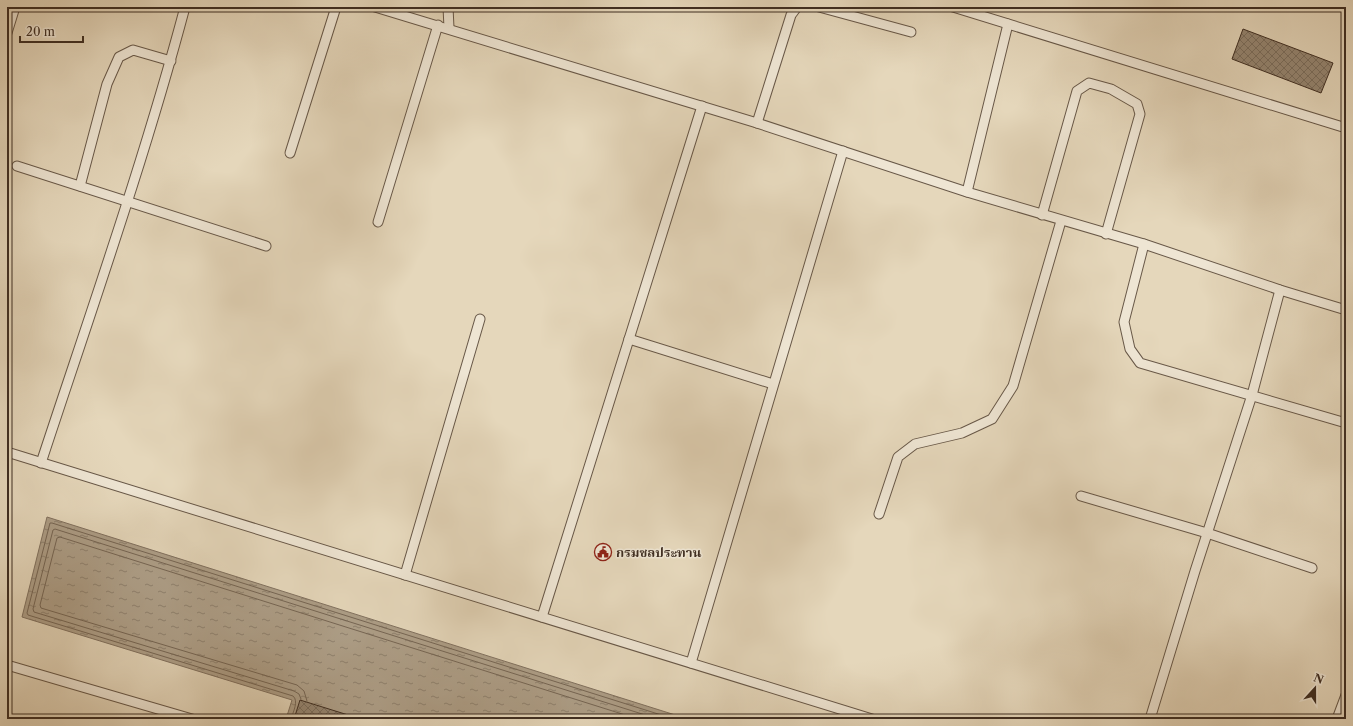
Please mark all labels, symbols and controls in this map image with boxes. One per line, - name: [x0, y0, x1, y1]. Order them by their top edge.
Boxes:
- scale bar: [20, 18, 83, 44]
- text: 20 m: [26, 24, 55, 39]
- public building icon: กรมชลประทาน: [593, 542, 613, 562]
- place label: กรมชลประทาน: [616, 544, 702, 560]
- north arrow: [1295, 668, 1335, 708]
- text: N: [1312, 670, 1326, 687]

